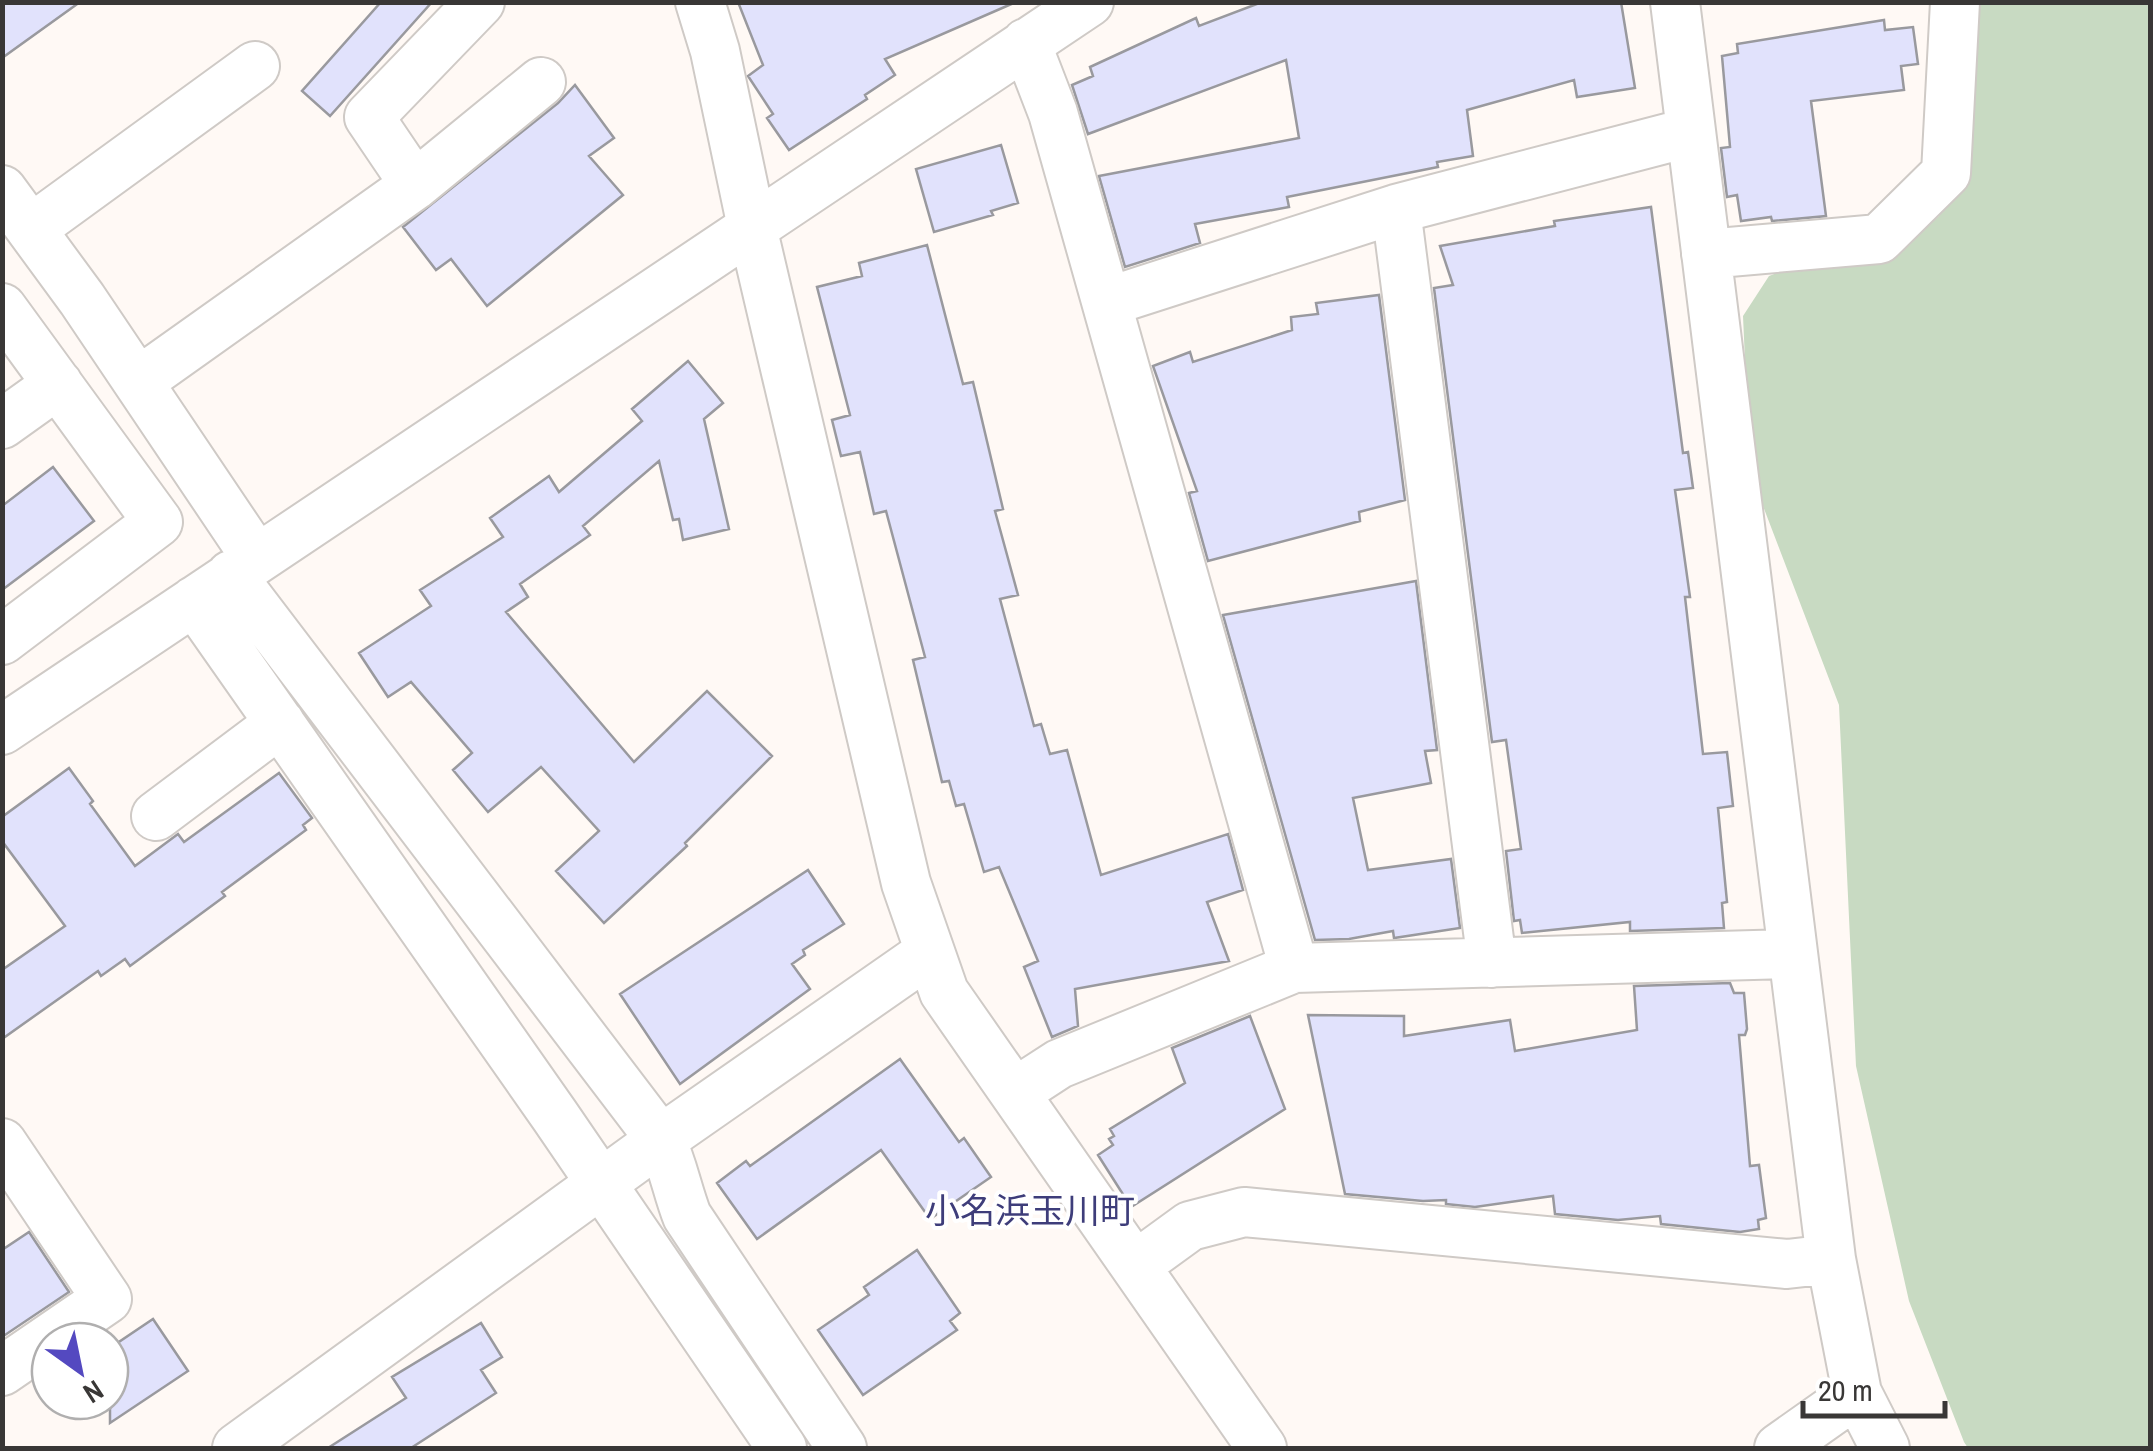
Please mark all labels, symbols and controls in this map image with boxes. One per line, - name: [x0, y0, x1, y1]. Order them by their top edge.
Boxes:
- district label: 小名浜玉川町: [925, 1187, 1135, 1234]
- north arrow: [30, 1321, 130, 1421]
- scale bar: [1803, 1356, 1946, 1418]
- text: 20 m: [1818, 1370, 1873, 1410]
- text: N: [76, 1372, 111, 1412]

